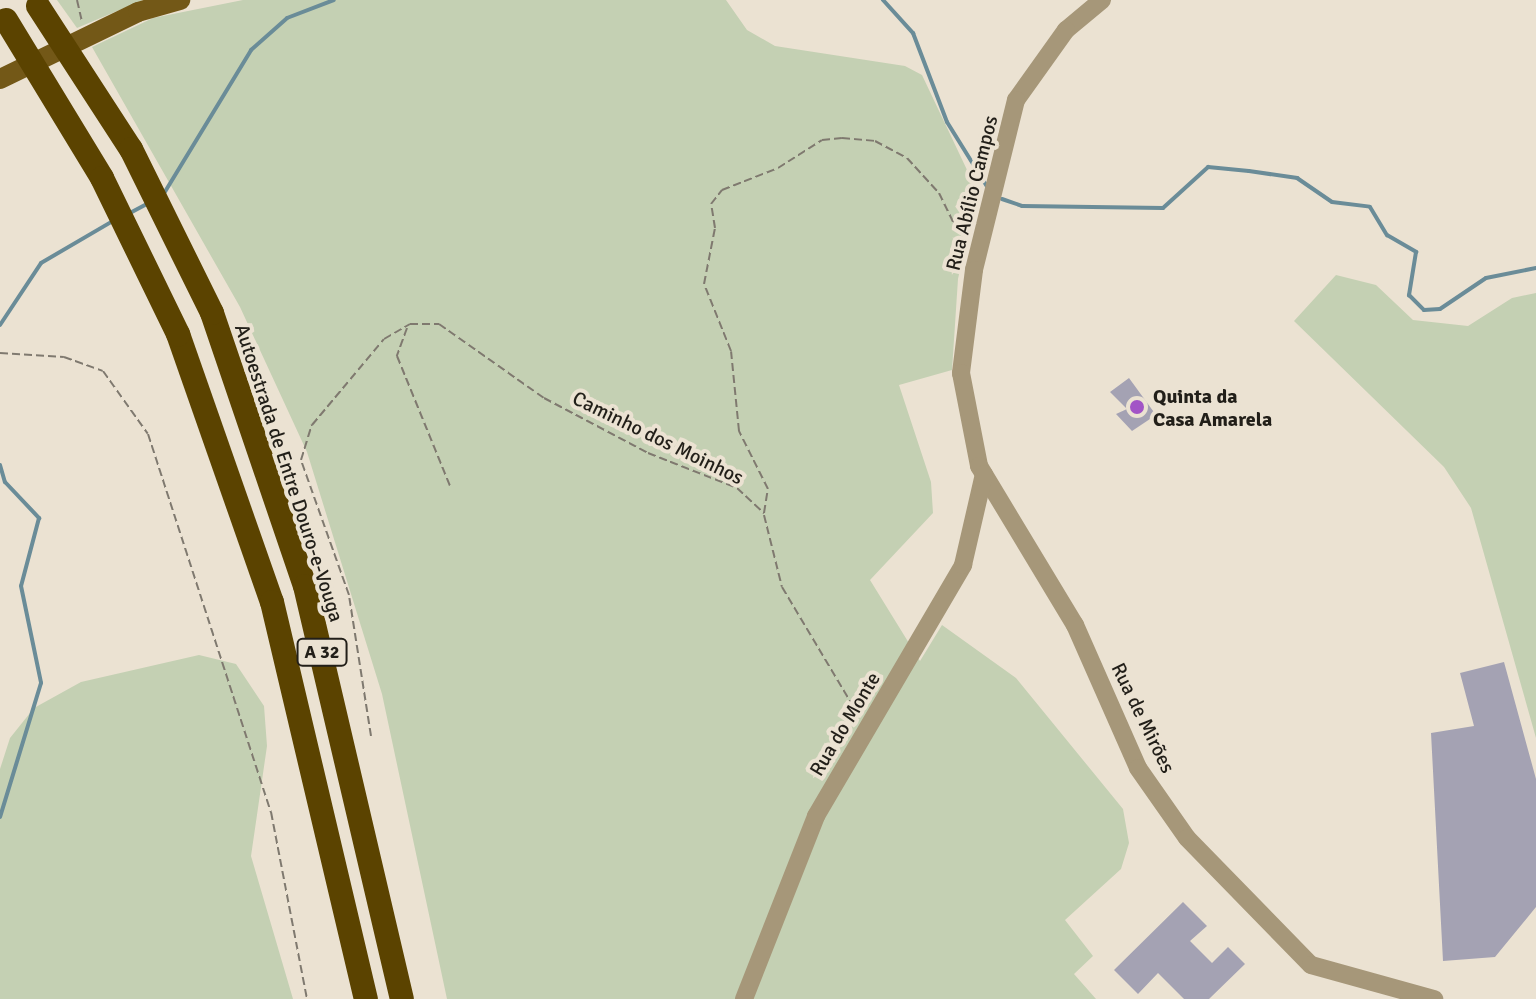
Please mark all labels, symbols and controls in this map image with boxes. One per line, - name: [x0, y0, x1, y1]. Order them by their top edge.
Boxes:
- street label: Rua Abílio Campos: [941, 113, 1003, 273]
- street label: Autoestrada de Entre Douro-e-Vouga: [229, 321, 349, 625]
- place label: Quinta da Casa Amarela: [1153, 384, 1272, 431]
- street label: Caminho dos Moinhos: [569, 386, 747, 490]
- marker: Quinta da Casa Amarela: [1128, 398, 1146, 416]
- road number: A 32: [296, 638, 348, 666]
- street label: Rua de Mirões: [1106, 659, 1180, 777]
- street label: Rua do Monte: [805, 668, 885, 780]

